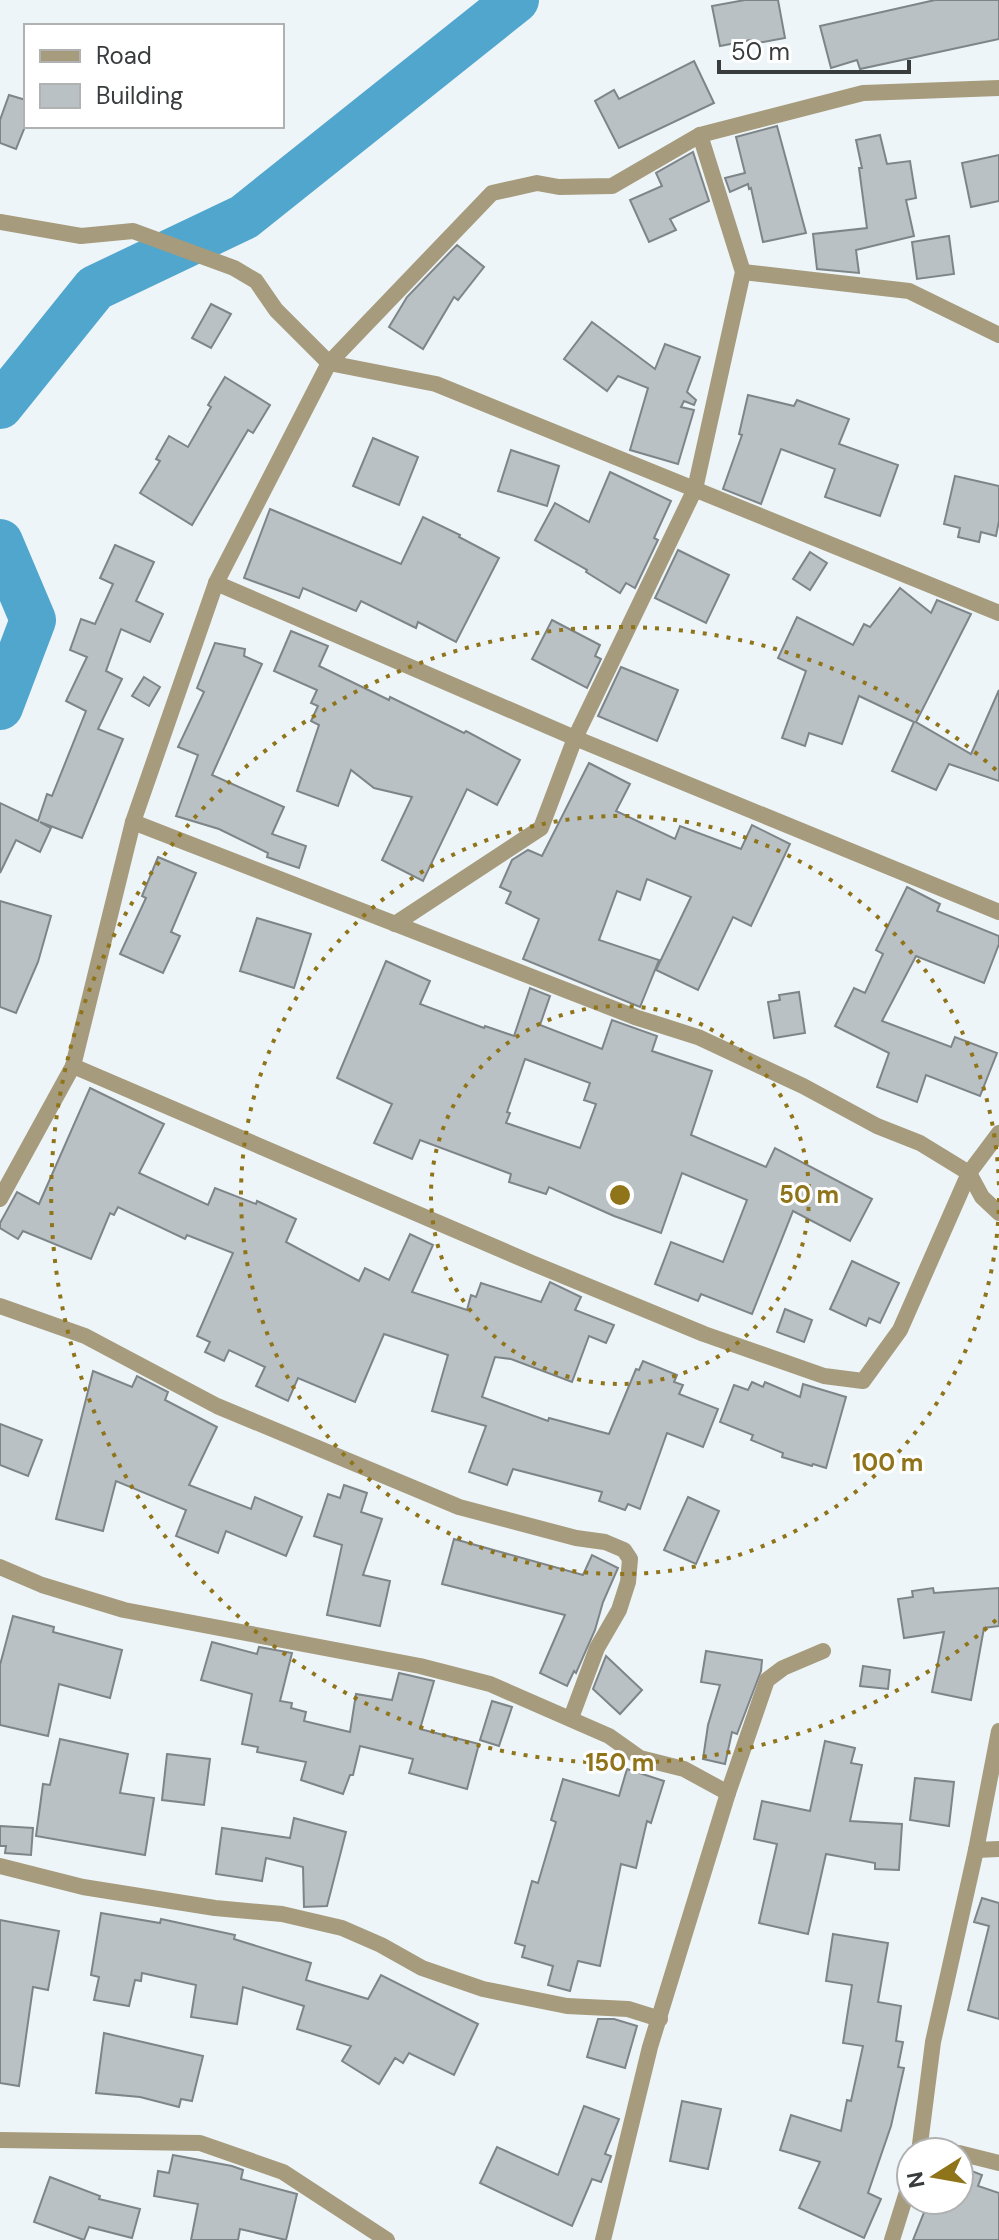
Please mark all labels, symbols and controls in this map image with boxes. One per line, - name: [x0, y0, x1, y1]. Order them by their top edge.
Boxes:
- legend: [24, 24, 284, 128]
- scale bar: [719, 24, 909, 74]
- text: 50 m: [731, 36, 790, 67]
- text: Road: [96, 40, 152, 71]
- text: Building: [96, 80, 183, 111]
- text: 50 m: [779, 1179, 839, 1210]
- centre of rings: [606, 1181, 634, 1209]
- text: 100 m: [853, 1447, 923, 1478]
- text: 150 m: [586, 1747, 654, 1778]
- north arrow: [895, 2136, 975, 2216]
- text: N: [900, 2169, 932, 2190]

